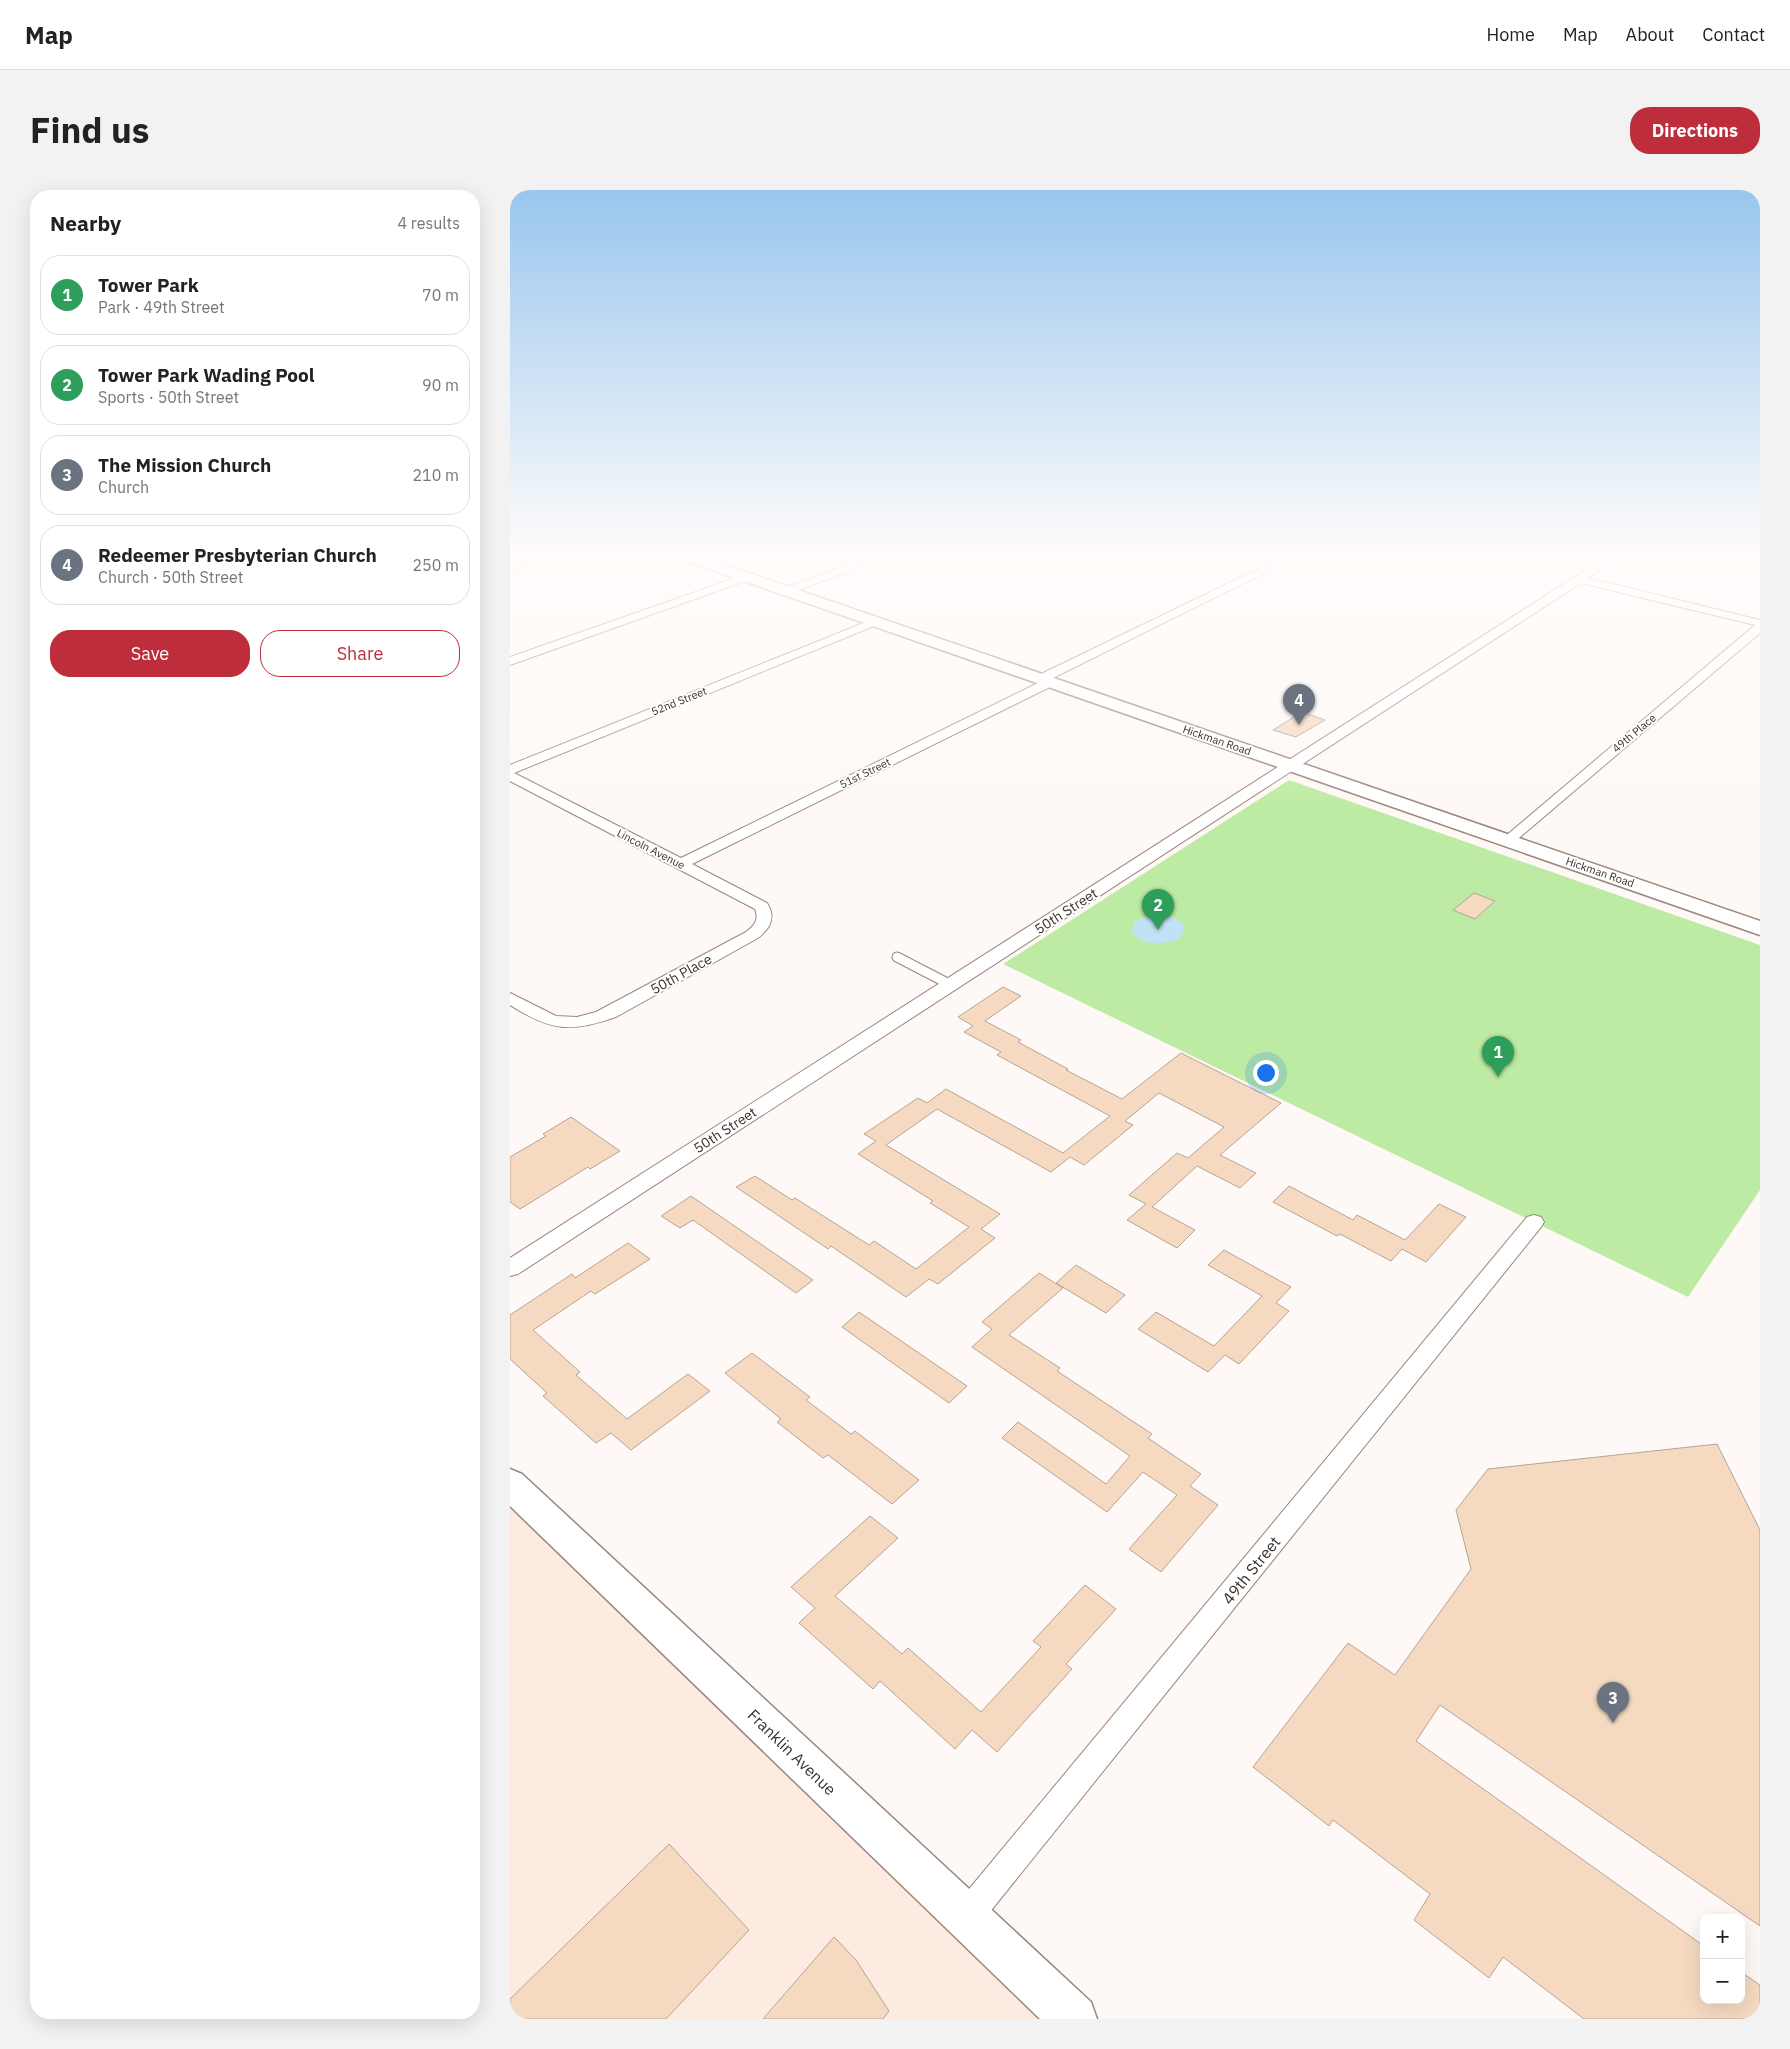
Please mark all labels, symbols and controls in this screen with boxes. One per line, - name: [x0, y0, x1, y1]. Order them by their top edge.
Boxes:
- text: Map: [25, 19, 73, 51]
- text: Home: [1487, 23, 1535, 46]
- text: Map: [1563, 23, 1598, 46]
- text: About: [1626, 23, 1674, 46]
- text: Contact: [1702, 23, 1765, 46]
- text: Find us: [30, 107, 149, 153]
- button: Directions: [1630, 107, 1760, 154]
- text: Nearby: [50, 209, 121, 237]
- text: 4 results: [397, 213, 460, 233]
- text: Tower Park: [98, 273, 199, 297]
- text: 1: [62, 285, 72, 305]
- text: 70 m: [422, 285, 459, 305]
- text: Park · 49th Street: [98, 297, 225, 317]
- text: Tower Park Wading Pool: [98, 363, 314, 387]
- text: 2: [62, 375, 72, 395]
- text: 90 m: [422, 375, 459, 395]
- text: Sports · 50th Street: [98, 387, 239, 407]
- text: The Mission Church: [98, 453, 271, 477]
- text: 3: [62, 465, 72, 485]
- text: 210 m: [412, 465, 459, 485]
- text: Church: [98, 477, 149, 497]
- text: Redeemer Presbyterian Church: [98, 543, 377, 567]
- text: 4: [62, 555, 72, 575]
- text: 250 m: [412, 555, 459, 575]
- text: Church · 50th Street: [98, 567, 243, 587]
- button: Save: [50, 630, 250, 677]
- button: Share: [260, 630, 460, 677]
- street label: 52nd Street: [649, 683, 709, 718]
- pin: 4: [1283, 684, 1315, 725]
- street label: 49th Place: [1609, 711, 1659, 755]
- street label: Hickman Road: [1181, 722, 1253, 758]
- street label: 51st Street: [837, 755, 893, 791]
- street label: Lincoln Avenue: [615, 826, 687, 872]
- street label: Hickman Road: [1564, 854, 1636, 890]
- street label: 50th Street: [1031, 884, 1101, 938]
- pin: 2: [1142, 889, 1174, 930]
- street label: 50th Place: [647, 950, 715, 998]
- pin: 1: [1482, 1036, 1514, 1077]
- your location: [1253, 1060, 1279, 1086]
- street label: 50th Street: [690, 1103, 760, 1157]
- street label: 49th Street: [1218, 1532, 1284, 1608]
- pin: 3: [1597, 1682, 1629, 1723]
- street label: Franklin Avenue: [744, 1705, 841, 1799]
- map controls: [1700, 1914, 1745, 2004]
- button: +: [1700, 1914, 1745, 1959]
- button: −: [1700, 1959, 1745, 2004]

